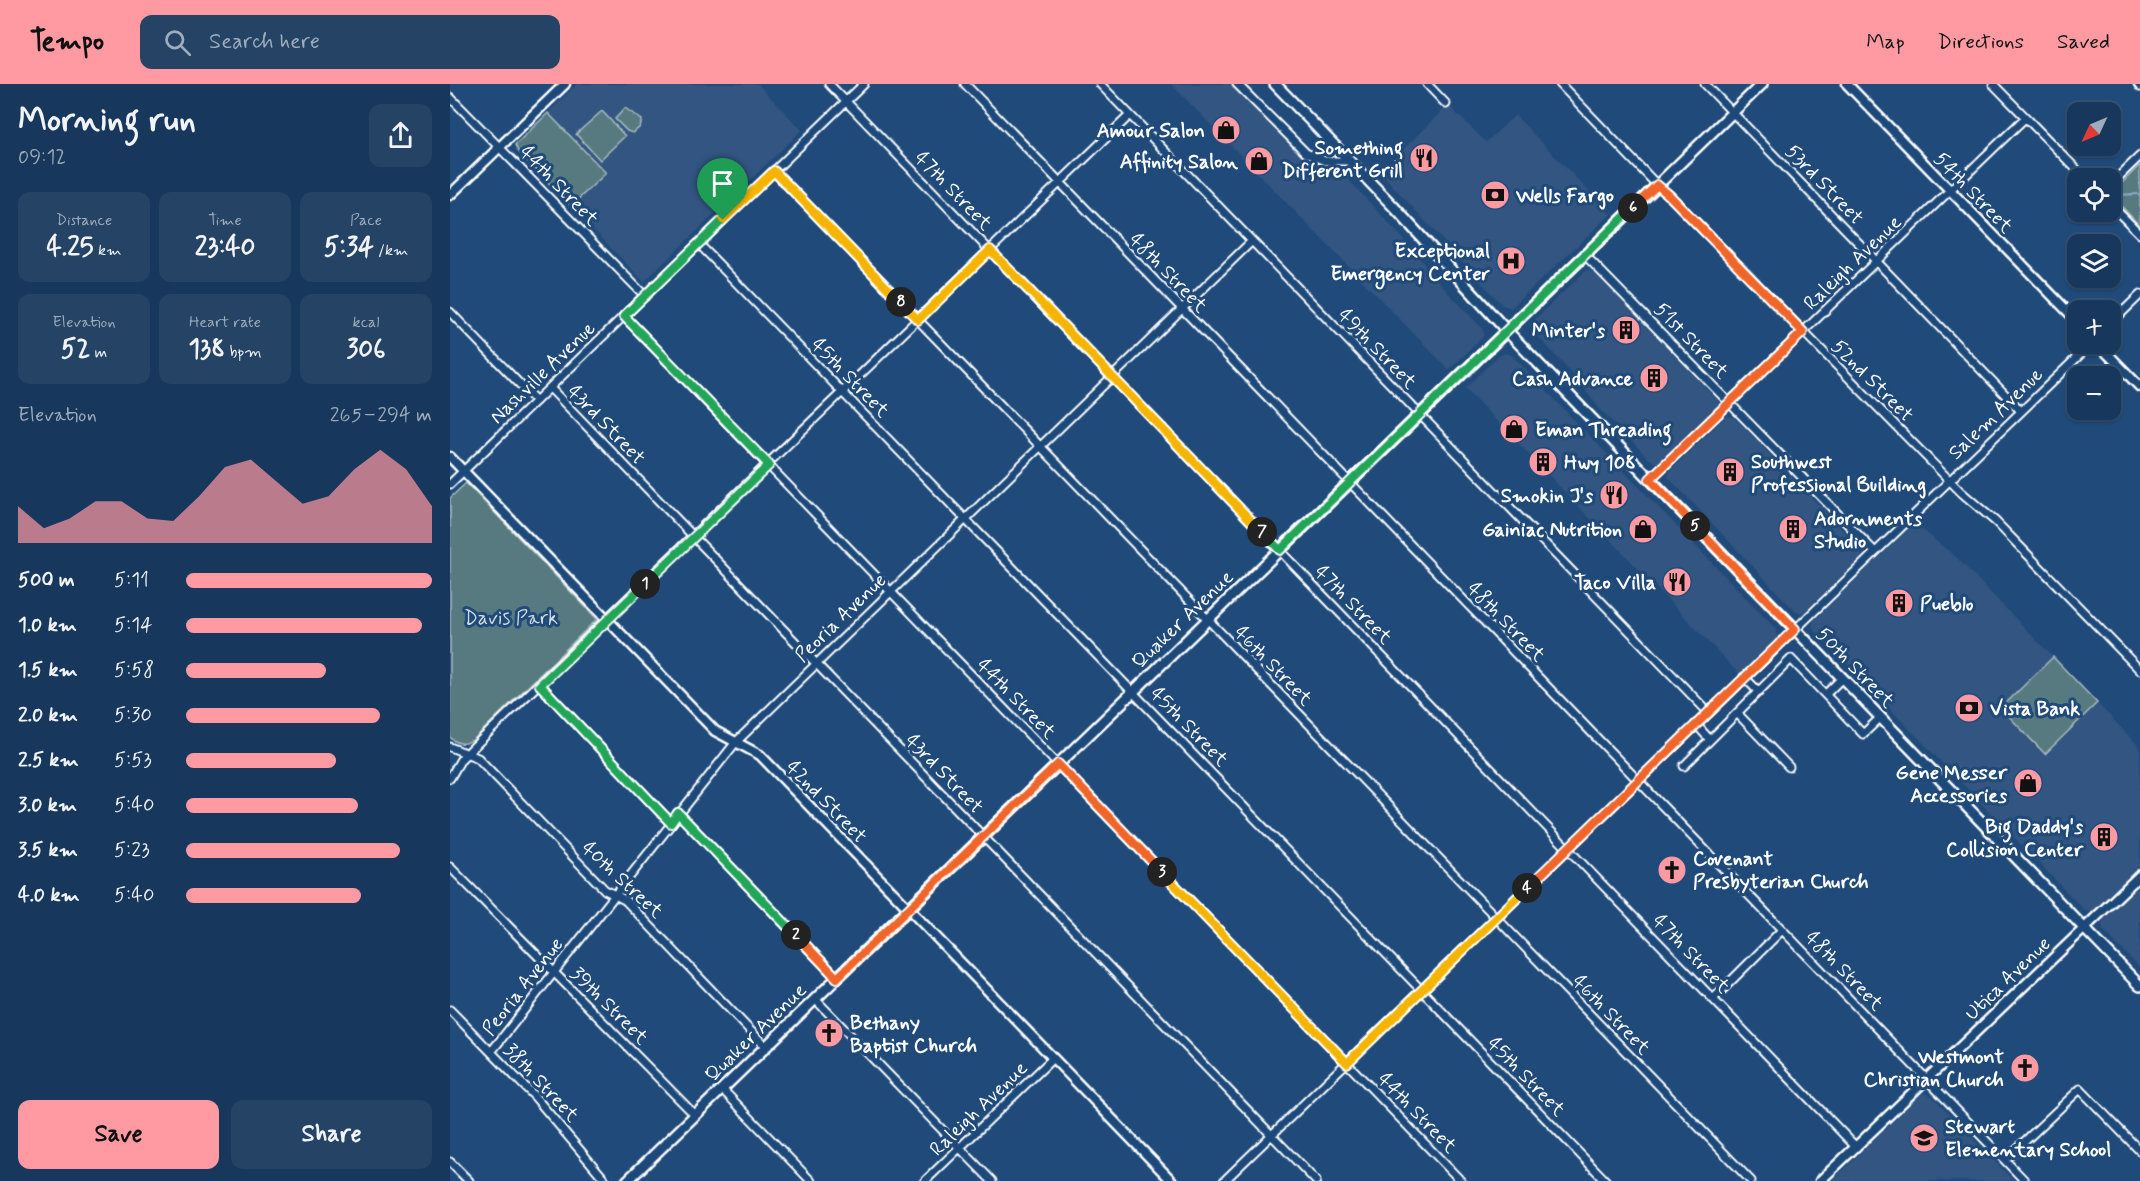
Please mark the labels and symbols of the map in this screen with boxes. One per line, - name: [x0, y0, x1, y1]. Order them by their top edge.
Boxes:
- north arrow: [2067, 102, 2121, 156]
- shop icon: Amour Salon: [1210, 114, 1242, 146]
- place label: Amour Salon: [1097, 118, 1205, 145]
- place label: Something Different Grill: [1282, 135, 1403, 185]
- street label: 53rd Street: [1779, 139, 1869, 231]
- street label: 44th Street: [513, 140, 605, 233]
- restaurant icon: Something Different Grill: [1408, 142, 1440, 174]
- street label: 47th Street: [908, 145, 998, 237]
- shop icon: Affinity Salon: [1243, 145, 1275, 177]
- street label: 54th Street: [1927, 146, 2019, 240]
- place label: Affinity Salon: [1120, 149, 1238, 176]
- pin: [697, 158, 748, 220]
- bank icon: Wells Fargo: [1479, 179, 1511, 211]
- place label: Wells Fargo: [1515, 183, 1614, 210]
- pin: 6: [1618, 193, 1648, 223]
- street label: Raleigh Avenue: [1798, 209, 1908, 317]
- street label: 48th Street: [1123, 227, 1213, 319]
- place label: Exceptional Emergency Center: [1330, 238, 1491, 290]
- hospital icon: Exceptional Emergency Center: [1495, 245, 1527, 277]
- pin: 8: [886, 287, 916, 317]
- street label: 51st Street: [1647, 297, 1735, 386]
- street label: 49th Street: [1331, 303, 1423, 396]
- building icon: Minter's: [1610, 314, 1642, 346]
- street label: Nashville Avenue: [484, 316, 602, 430]
- place label: Minter's: [1532, 318, 1605, 345]
- street label: 45th Street: [805, 332, 895, 424]
- street label: 52nd Street: [1825, 334, 1919, 428]
- building icon: Cash Advance: [1638, 362, 1670, 394]
- street label: Salem Avenue: [1943, 362, 2049, 466]
- place label: Cash Advance: [1512, 366, 1634, 393]
- street label: 43rd Street: [561, 379, 651, 471]
- shop icon: Eman Threading: [1498, 413, 1530, 445]
- place label: Eman Threading: [1535, 417, 1672, 446]
- building icon: Hwy 108: [1527, 446, 1559, 478]
- place label: Southwest Professional Building: [1751, 449, 1926, 499]
- place label: Hwy 108: [1564, 450, 1636, 477]
- building icon: Southwest Professional Building: [1714, 456, 1746, 488]
- restaurant icon: Smokin J's: [1598, 479, 1630, 511]
- place label: Smokin J's: [1501, 483, 1593, 510]
- place label: Adornments Studio: [1814, 506, 1922, 556]
- pin: 5: [1680, 511, 1710, 541]
- shop icon: Gainiac Nutrition: [1627, 513, 1659, 545]
- building icon: Adornments Studio: [1777, 513, 1809, 545]
- pin: 7: [1247, 517, 1277, 547]
- place label: Gainiac Nutrition: [1482, 517, 1622, 544]
- street label: 47th Street: [1308, 559, 1398, 651]
- street label: Quaker Avenue: [1126, 565, 1240, 676]
- restaurant icon: Taco Villa: [1661, 566, 1693, 598]
- street label: Peoria Avenue: [789, 567, 893, 669]
- pin: 1: [630, 569, 660, 599]
- place label: Taco Villa: [1574, 570, 1656, 597]
- street label: 48th Street: [1461, 576, 1551, 668]
- building icon: Pueblo: [1883, 587, 1915, 619]
- place label: Pueblo: [1920, 591, 1974, 618]
- park label: Davis Park: [464, 605, 558, 632]
- street label: 46th Street: [1228, 620, 1318, 712]
- street label: 50th Street: [1809, 622, 1901, 715]
- street label: 44th Street: [970, 653, 1062, 746]
- street label: 45th Street: [1144, 681, 1234, 773]
- bank icon: Vista Bank: [1953, 692, 1985, 724]
- place label: Vista Bank: [1990, 696, 2080, 723]
- street label: 43rd Street: [899, 728, 989, 820]
- street label: 42nd Street: [779, 755, 872, 850]
- place label: Gene Messer Accessories: [1896, 760, 2008, 810]
- shop icon: Gene Messer Accessories: [2012, 767, 2044, 799]
- place label: Big Daddy's Collision Center: [1946, 814, 2084, 864]
- building icon: Big Daddy's Collision Center: [2088, 821, 2120, 853]
- street label: 40th Street: [575, 835, 669, 925]
- place label: Covenant Presbyterian Church: [1693, 846, 1869, 896]
- church icon: Covenant Presbyterian Church: [1656, 854, 1688, 886]
- pin: 3: [1147, 857, 1177, 887]
- pin: 4: [1512, 873, 1542, 903]
- street label: 47th Street: [1646, 908, 1736, 1000]
- pin: 2: [781, 920, 811, 950]
- street label: 48th Street: [1799, 925, 1889, 1017]
- street label: Utica Avenue: [1959, 931, 2057, 1027]
- street label: Peoria Avenue: [476, 932, 570, 1042]
- street label: 39th Street: [564, 961, 654, 1051]
- street label: 46th Street: [1566, 969, 1656, 1061]
- street label: Quaker Avenue: [699, 978, 813, 1089]
- place label: Bethany Baptist Church: [850, 1010, 977, 1060]
- church icon: Bethany Baptist Church: [813, 1017, 845, 1049]
- street label: 45th Street: [1481, 1031, 1571, 1123]
- street label: 38th Street: [497, 1037, 585, 1129]
- place label: Westmont Christian Church: [1863, 1044, 2005, 1094]
- church icon: Westmont Christian Church: [2009, 1052, 2041, 1084]
- street label: Raleigh Avenue: [924, 1055, 1034, 1163]
- street label: 44th Street: [1371, 1067, 1463, 1160]
- place label: Stewart Elementary School: [1945, 1114, 2111, 1164]
- school or university icon: Stewart Elementary School: [1908, 1122, 1940, 1154]

